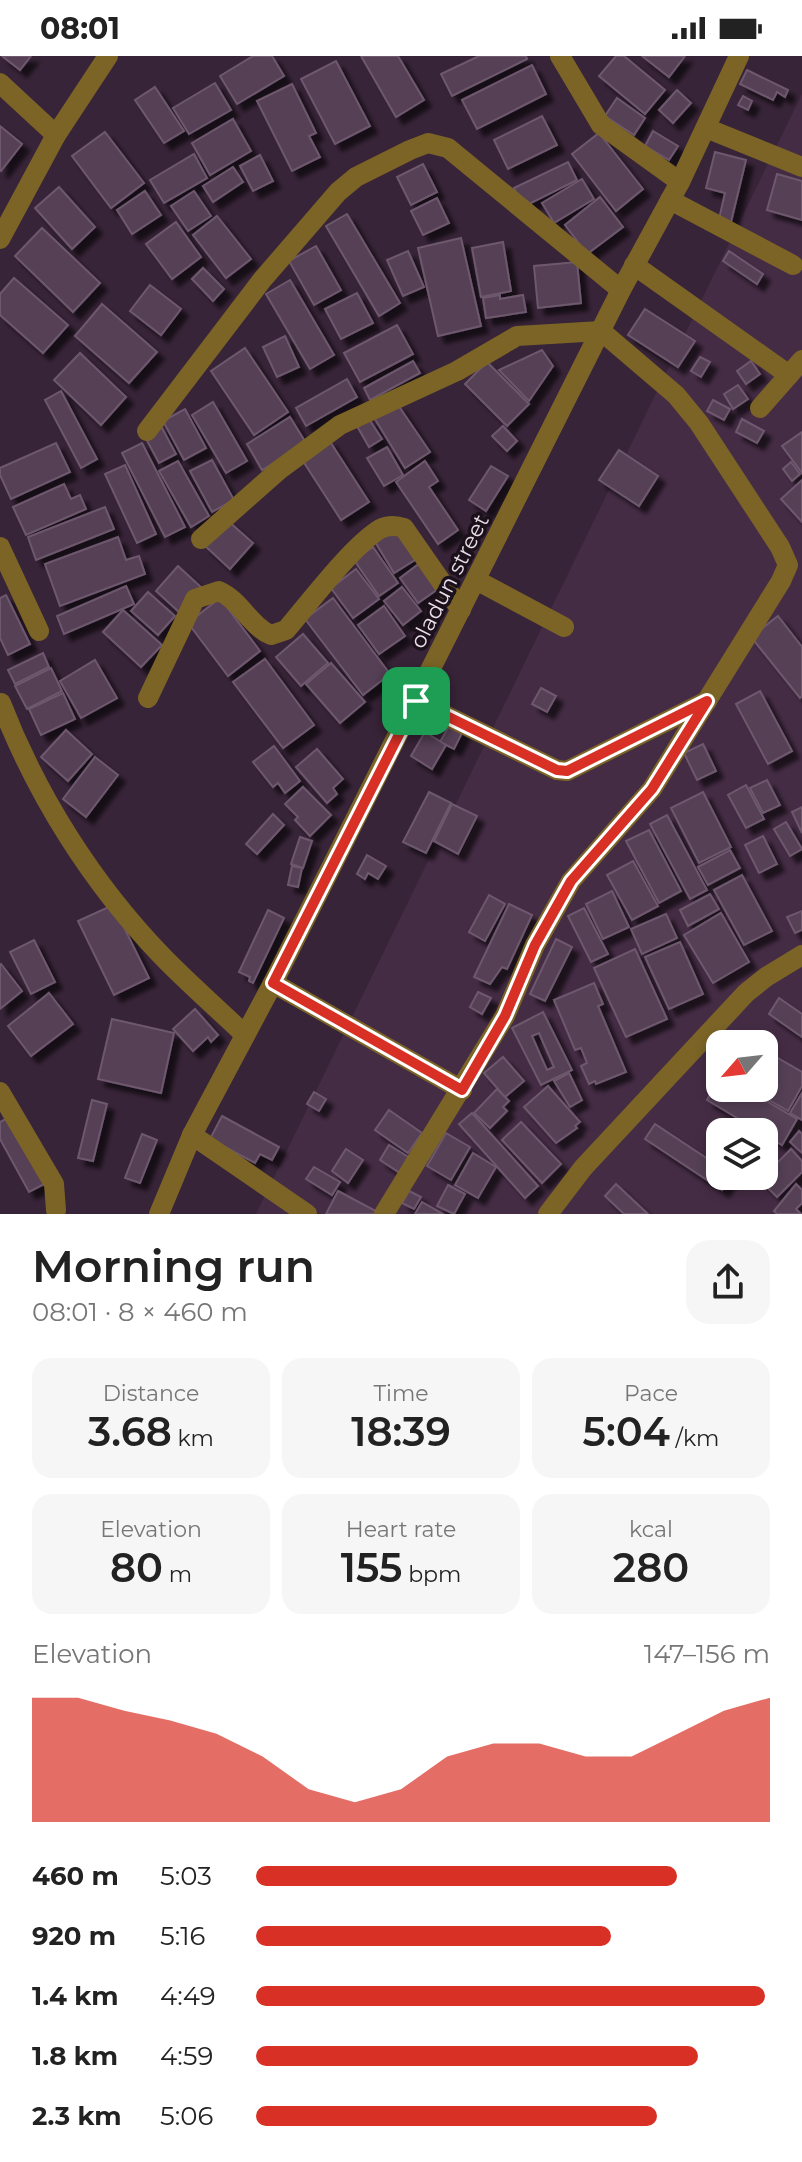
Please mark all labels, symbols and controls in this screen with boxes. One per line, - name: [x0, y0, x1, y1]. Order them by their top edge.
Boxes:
- text: 08:01: [40, 10, 120, 47]
- street label: oladun street: [404, 510, 495, 653]
- pin: [382, 667, 450, 735]
- icon: arrive: [394, 679, 438, 723]
- north arrow: [706, 1030, 778, 1102]
- map controls: [706, 1030, 778, 1190]
- button: layers: [706, 1118, 778, 1190]
- text: Morning run: [32, 1239, 315, 1293]
- button: share: [686, 1240, 770, 1324]
- text: 08:01 · 8 × 460 m: [32, 1296, 248, 1328]
- text: Distance: [103, 1380, 199, 1407]
- text: Time: [373, 1380, 429, 1407]
- text: Pace: [624, 1380, 678, 1407]
- text: 3.68: [88, 1407, 172, 1456]
- text: 18:39: [351, 1407, 451, 1456]
- text: 5:04: [583, 1407, 670, 1456]
- text: km: [172, 1425, 214, 1452]
- text: /km: [670, 1425, 719, 1452]
- text: Elevation: [100, 1516, 202, 1543]
- text: Heart rate: [346, 1516, 456, 1543]
- text: kcal: [629, 1516, 673, 1543]
- text: 80: [110, 1543, 163, 1592]
- text: 155: [341, 1543, 402, 1592]
- text: 280: [613, 1543, 689, 1592]
- text: m: [163, 1561, 192, 1588]
- text: bpm: [402, 1561, 461, 1588]
- text: Elevation: [32, 1638, 152, 1670]
- text: 147–156 m: [644, 1638, 770, 1670]
- text: 460 m: [32, 1860, 119, 1892]
- text: 5:03: [160, 1860, 212, 1892]
- text: 920 m: [32, 1920, 116, 1952]
- text: 5:16: [160, 1920, 205, 1952]
- text: 1.4 km: [32, 1980, 118, 2012]
- text: 4:49: [160, 1980, 216, 2012]
- text: 1.8 km: [32, 2040, 118, 2072]
- text: 4:59: [160, 2040, 213, 2072]
- text: 2.3 km: [32, 2100, 122, 2132]
- text: 5:06: [160, 2100, 213, 2132]

